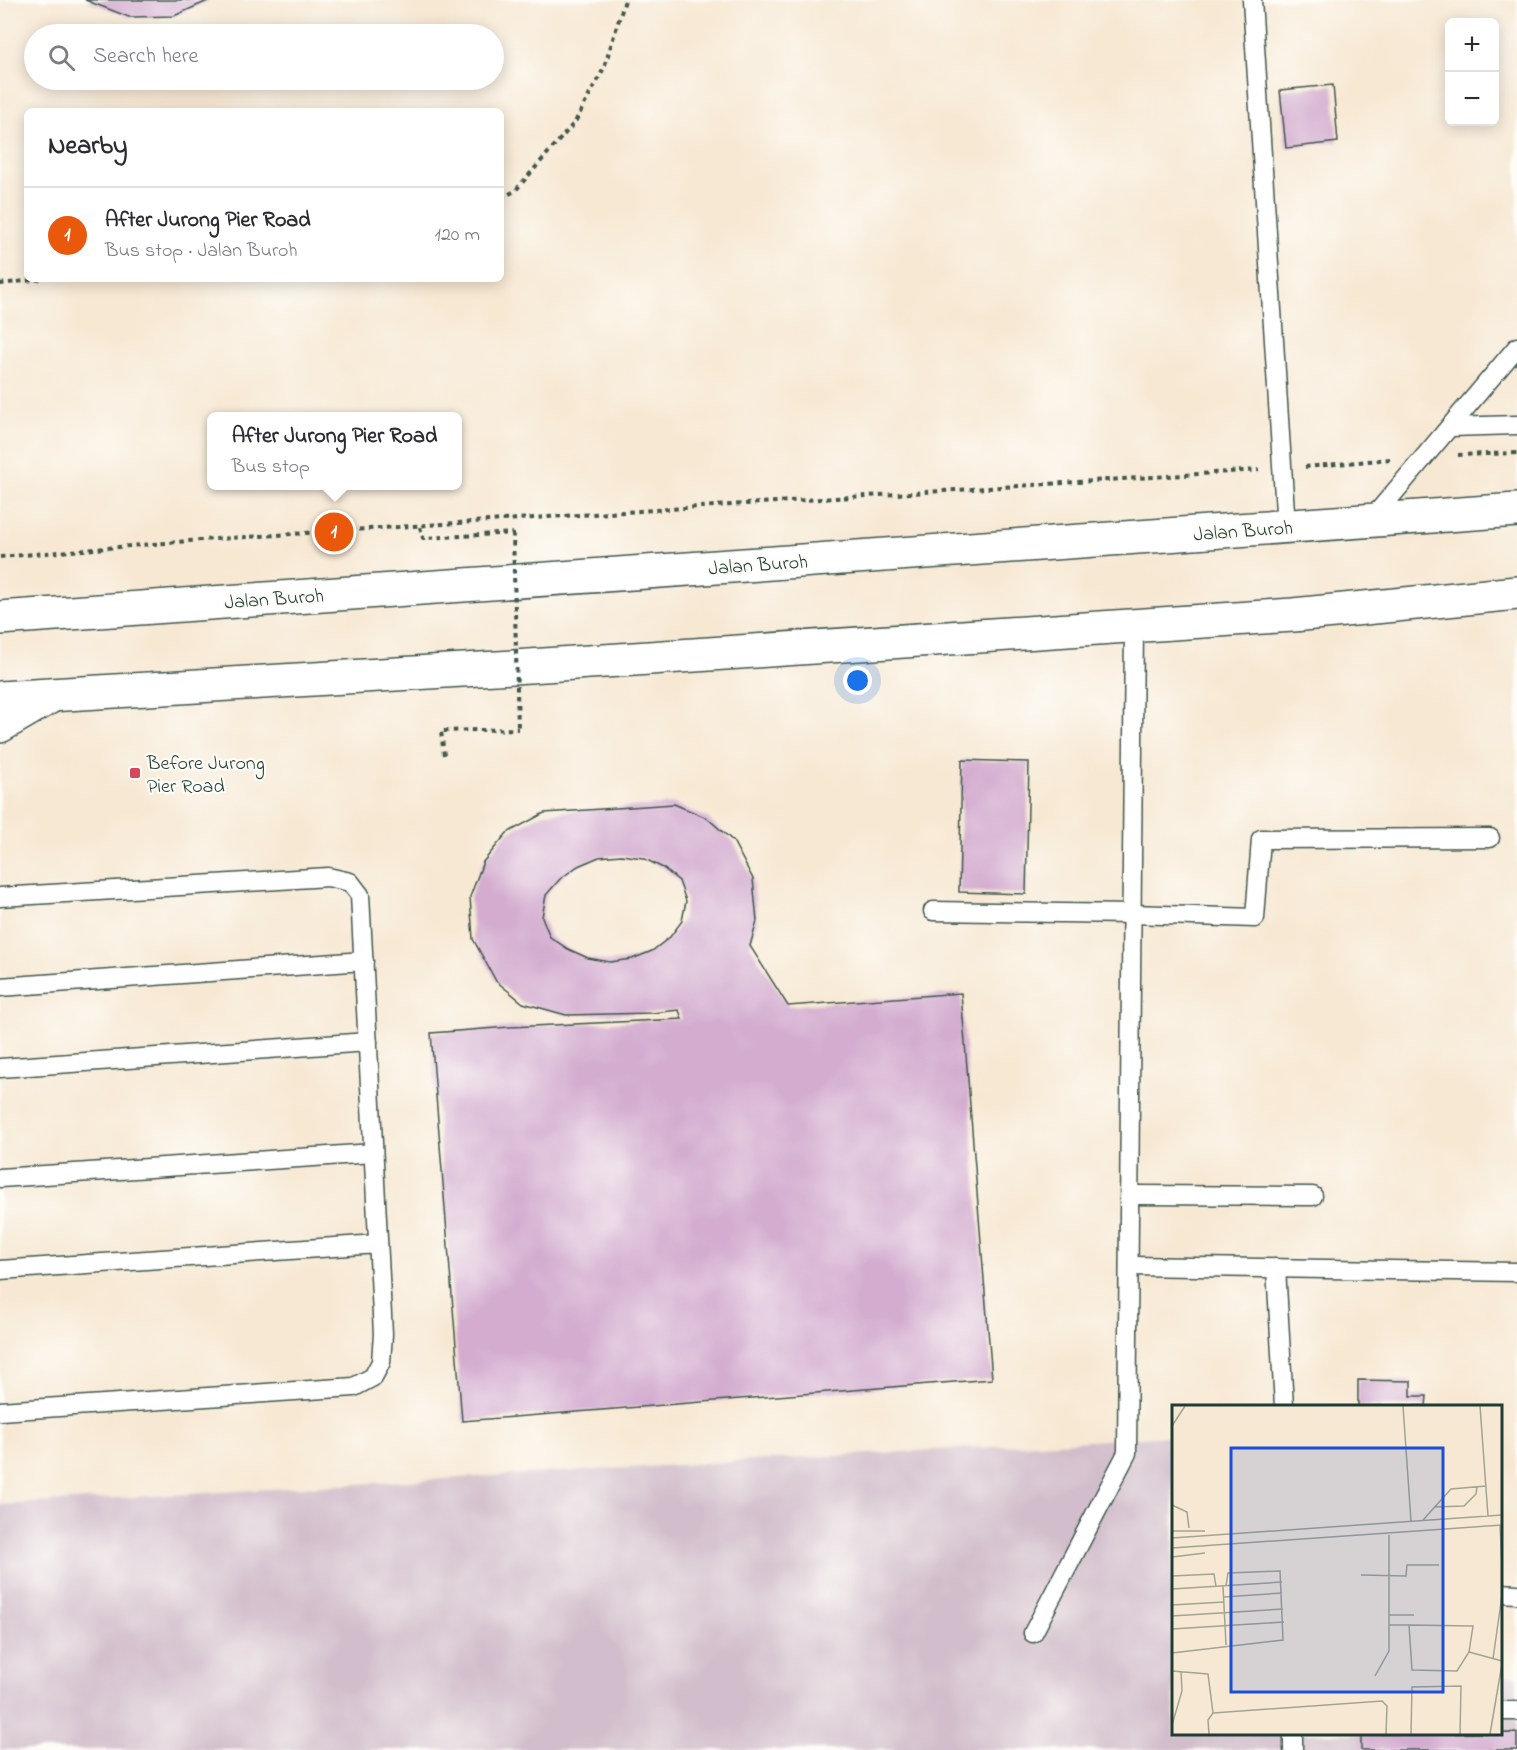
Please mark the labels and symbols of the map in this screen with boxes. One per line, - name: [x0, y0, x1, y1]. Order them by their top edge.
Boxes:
- pin: 1: [314, 510, 354, 554]
- street label: Jalan Buroh: [1192, 515, 1294, 550]
- street label: Jalan Buroh: [707, 549, 809, 584]
- street label: Jalan Buroh: [223, 583, 325, 618]
- your location: [843, 666, 872, 695]
- place label: Before Jurong Pier Road: [146, 750, 265, 802]
- marker: Before Jurong Pier Road: [128, 766, 142, 780]
- inset map: [1172, 1405, 1502, 1735]

